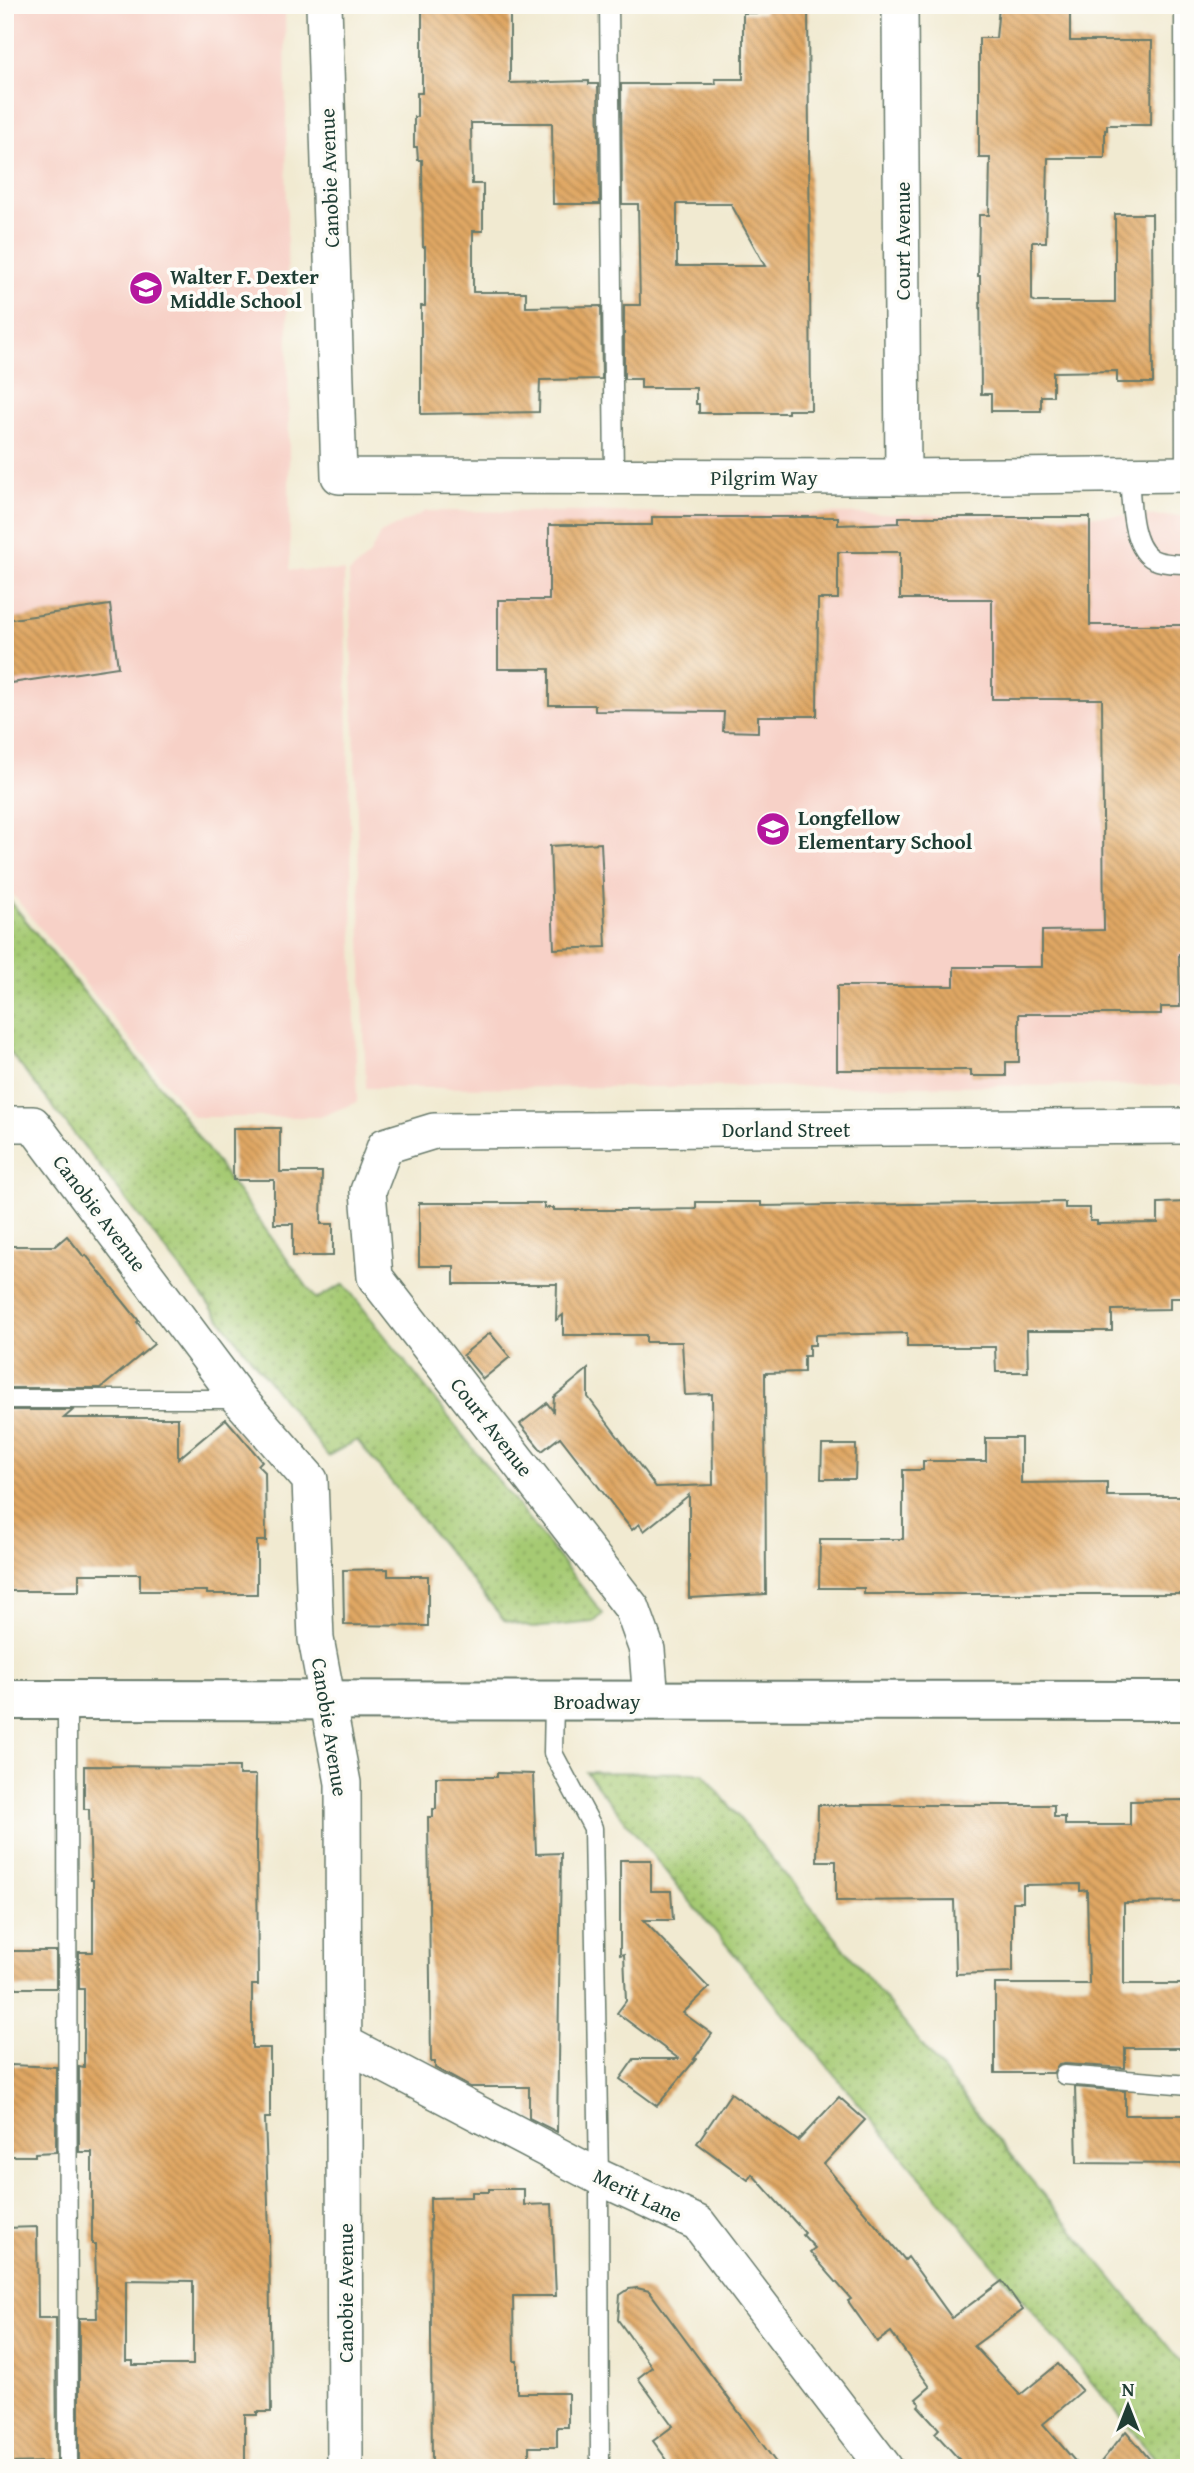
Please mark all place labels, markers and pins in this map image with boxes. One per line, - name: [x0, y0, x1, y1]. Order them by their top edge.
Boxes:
- place label: Walter F. Dexter Middle School: [170, 261, 319, 316]
- school or university icon: Walter F. Dexter Middle School: [127, 269, 165, 307]
- place label: Longfellow Elementary School: [798, 802, 973, 857]
- school or university icon: Longfellow Elementary School: [754, 810, 792, 848]

